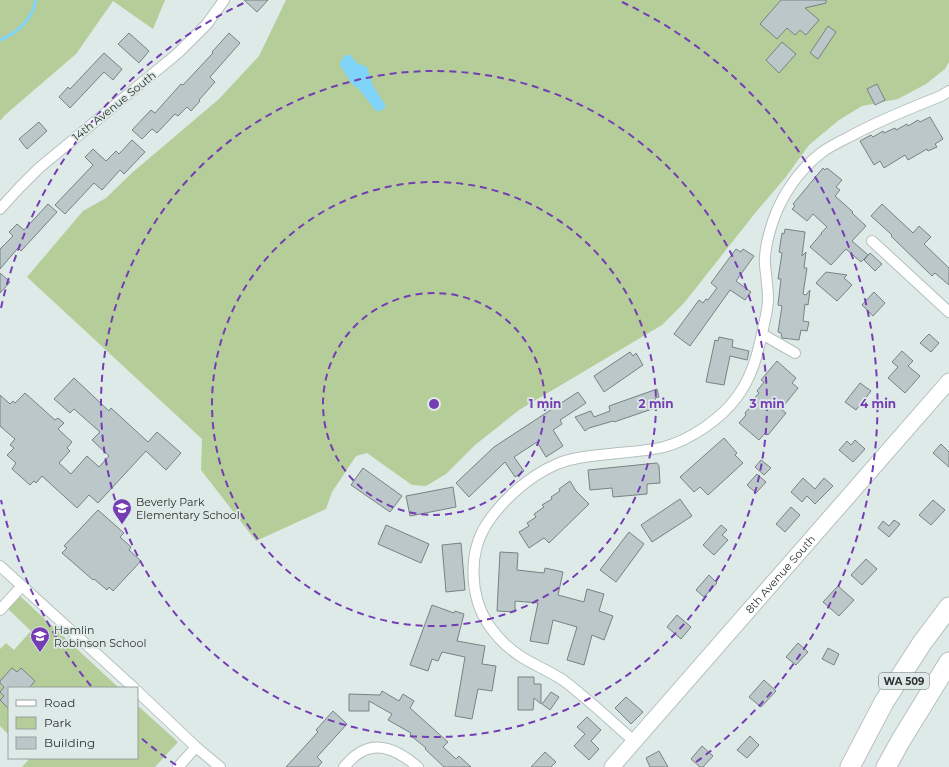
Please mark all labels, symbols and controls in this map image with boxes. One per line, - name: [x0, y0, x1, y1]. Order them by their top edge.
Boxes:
- street label: 14th Avenue South: [69, 68, 159, 144]
- text: 1 min: [529, 396, 561, 411]
- text: 2 min: [639, 396, 673, 411]
- text: 3 min: [749, 396, 785, 411]
- text: 4 min: [860, 396, 896, 411]
- centre of rings: [427, 397, 441, 411]
- place label: Beverly Park Elementary School: [136, 495, 240, 522]
- school or university icon: Beverly Park Elementary School: [111, 497, 133, 525]
- street label: 8th Avenue South: [742, 532, 818, 616]
- place label: Hamlin Robinson School: [54, 623, 146, 650]
- school or university icon: Hamlin Robinson School: [29, 625, 51, 653]
- road number: WA 509: [879, 673, 929, 689]
- legend: [8, 687, 138, 759]
- text: Road: [44, 695, 75, 710]
- text: Park: [44, 715, 72, 730]
- text: Building: [44, 735, 95, 750]

